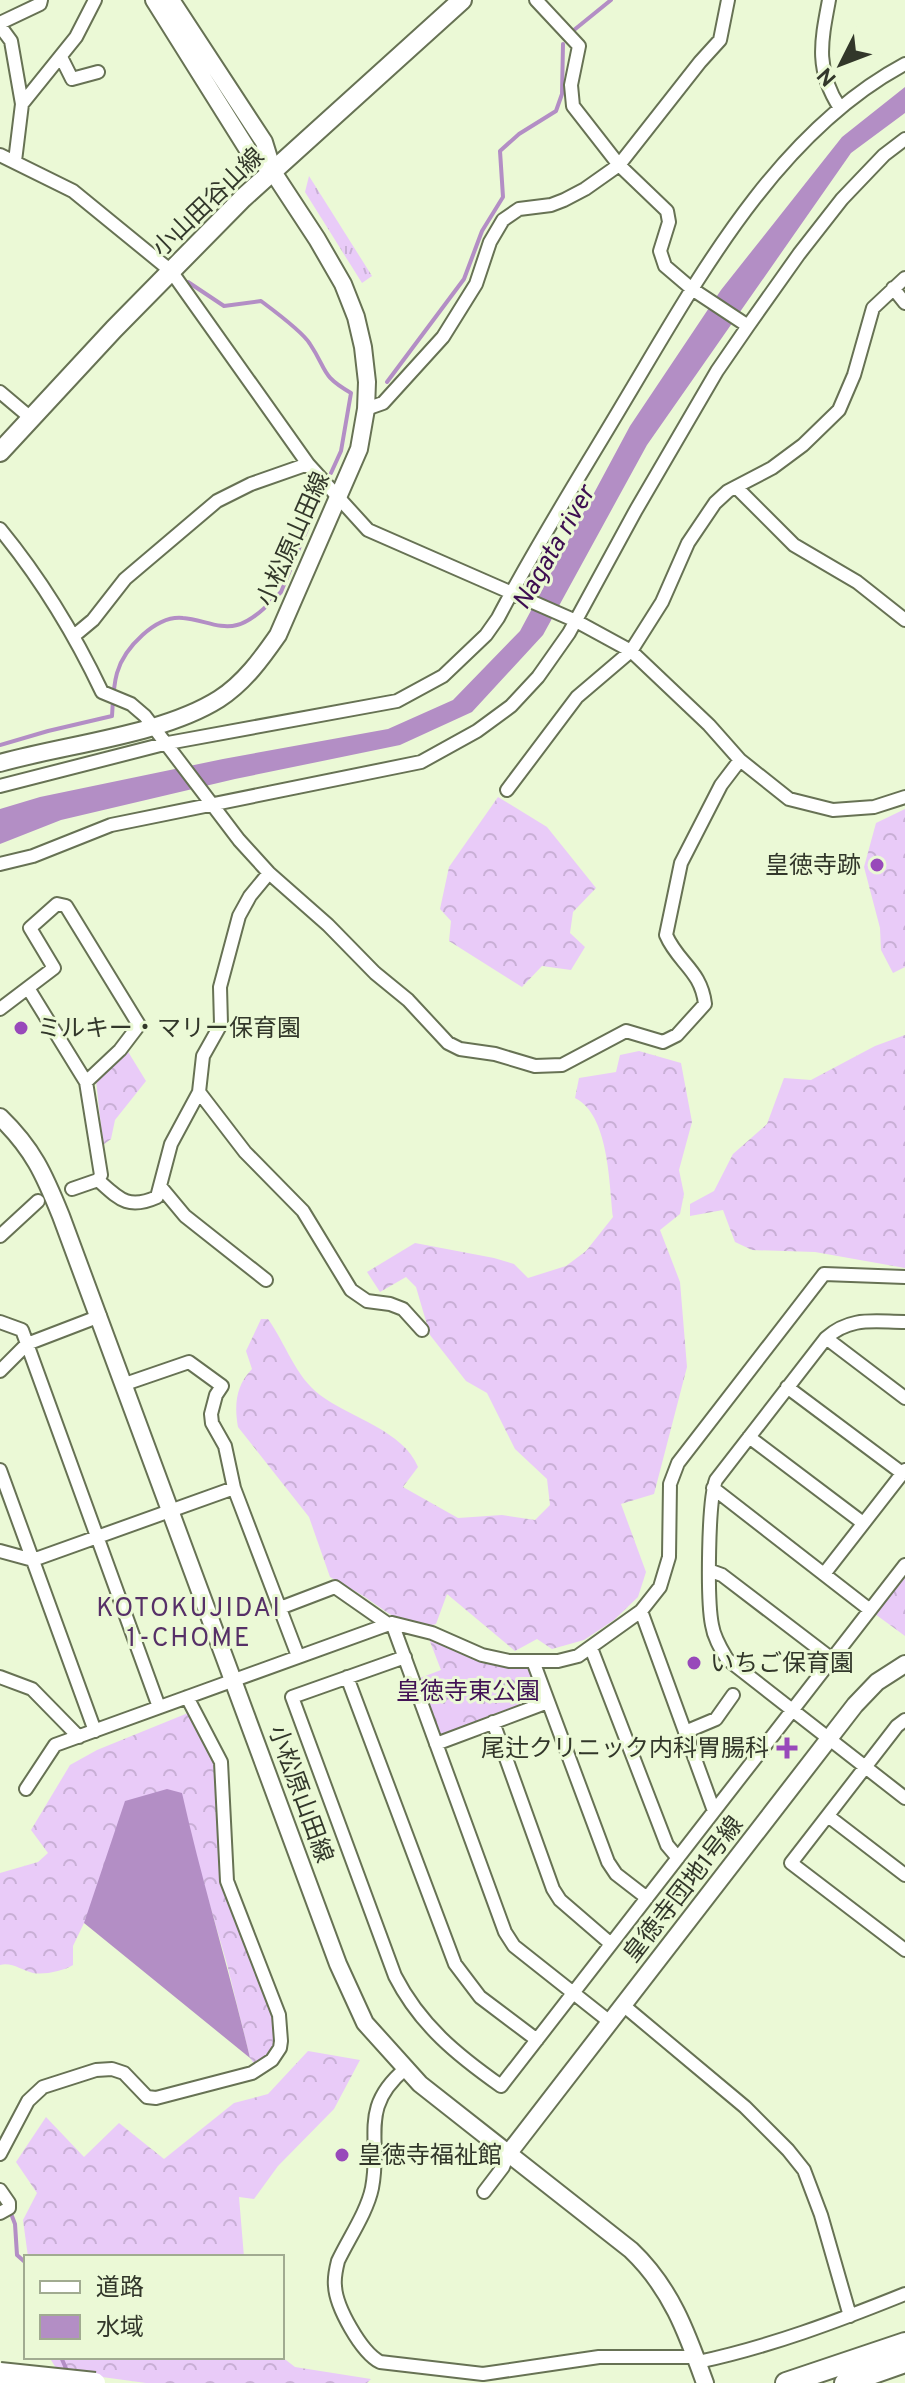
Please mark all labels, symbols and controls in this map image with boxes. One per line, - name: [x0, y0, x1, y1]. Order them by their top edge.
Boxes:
- north arrow: [801, 24, 881, 104]
- text: N: [813, 61, 843, 91]
- street label: 小山田谷山線: [147, 143, 272, 264]
- street label: 小松原山田線: [252, 468, 338, 612]
- water label: Nagata river: [506, 478, 605, 616]
- place label: 皇徳寺跡: [765, 852, 861, 882]
- marker: 皇徳寺跡: [868, 856, 886, 874]
- place label: ミルキー・マリー保育園: [37, 1015, 301, 1045]
- marker: ミルキー・マリー保育園: [12, 1019, 30, 1037]
- district label: KOTOKUJIDAI 1-CHOME: [96, 1593, 282, 1656]
- place label: いちご保育園: [710, 1650, 854, 1680]
- marker: いちご保育園: [685, 1654, 703, 1672]
- park label: 皇徳寺東公園: [396, 1678, 540, 1708]
- street label: 小松原山田線: [260, 1722, 338, 1867]
- place label: 尾辻クリニック内科胃腸科: [481, 1735, 769, 1765]
- marker: 尾辻クリニック内科胃腸科: [776, 1737, 798, 1759]
- street label: 皇徳寺団地1号線: [618, 1811, 751, 1969]
- place label: 皇徳寺福祉館: [358, 2142, 502, 2172]
- marker: 皇徳寺福祉館: [333, 2146, 351, 2164]
- legend: [24, 2255, 284, 2359]
- text: 道路: [96, 2274, 144, 2304]
- text: 水域: [96, 2314, 144, 2344]

